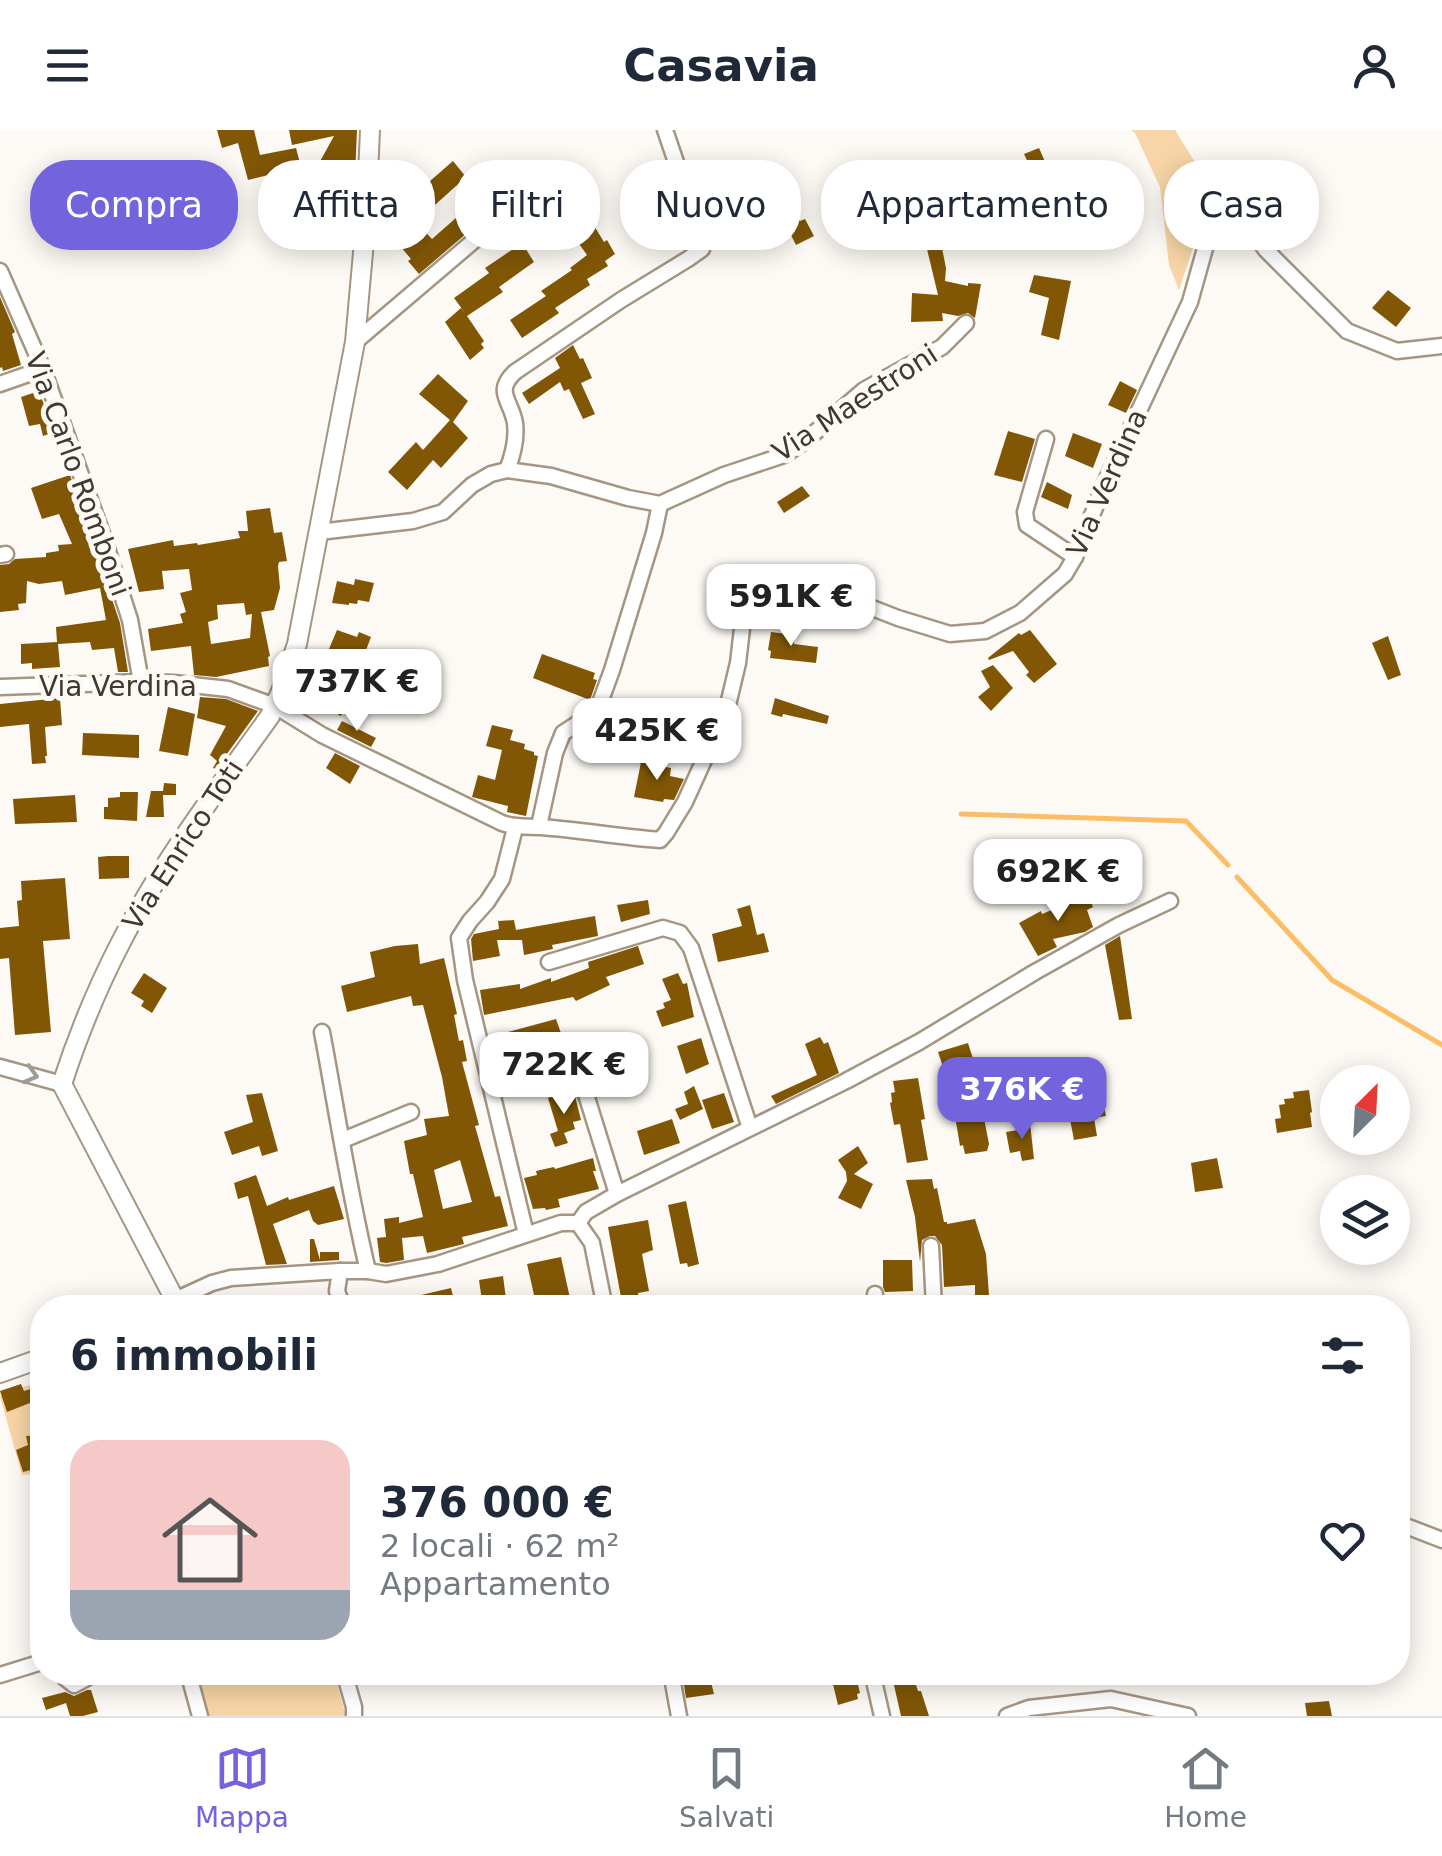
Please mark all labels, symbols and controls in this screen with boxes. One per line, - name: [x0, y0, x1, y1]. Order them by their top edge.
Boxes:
- icon: menu: [40, 38, 95, 93]
- icon: person: [1347, 38, 1402, 93]
- text: Casavia: [623, 39, 819, 92]
- chip: Compra: [30, 160, 238, 250]
- chip: Affitta: [258, 160, 435, 250]
- chip: Filtri: [455, 160, 600, 250]
- chip: Nuovo: [620, 160, 801, 250]
- chip: Appartamento: [821, 160, 1144, 250]
- chip: Casa: [1164, 160, 1319, 250]
- street label: Via Maestroni: [766, 337, 944, 469]
- street label: Via Carlo Romboni: [18, 347, 138, 601]
- street label: Via Verdina: [1060, 404, 1154, 562]
- pin: 591K €: [710, 564, 872, 649]
- text: 591K €: [729, 577, 854, 615]
- pin: 737K €: [276, 649, 438, 734]
- text: 737K €: [295, 662, 420, 700]
- street label: Via Verdina: [39, 670, 197, 703]
- pin: 425K €: [576, 698, 738, 783]
- text: 425K €: [595, 711, 720, 749]
- street label: Via Enrico Toti: [116, 754, 250, 936]
- pin: 692K €: [977, 839, 1139, 924]
- text: 692K €: [996, 852, 1121, 890]
- pin: 722K €: [483, 1032, 645, 1117]
- text: 722K €: [502, 1045, 627, 1083]
- pin: 376K €: [941, 1057, 1103, 1142]
- one-way arrow: [22, 1063, 39, 1084]
- north arrow: [1320, 1065, 1410, 1155]
- map controls: [1320, 1065, 1410, 1265]
- text: 376K €: [960, 1070, 1085, 1108]
- button: layers: [1320, 1175, 1410, 1265]
- icon: filters: [1315, 1328, 1370, 1383]
- text: 6 immobili: [70, 1331, 318, 1380]
- text: 376 000 €: [380, 1478, 614, 1527]
- icon: home: [150, 1480, 270, 1600]
- icon: heart: [1315, 1513, 1370, 1568]
- text: 2 locali · 62 m²: [380, 1527, 619, 1565]
- text: Appartamento: [380, 1565, 611, 1603]
- tab: Mappa: [195, 1741, 289, 1834]
- tab: Salvati: [679, 1741, 774, 1834]
- tab: Home: [1164, 1741, 1247, 1834]

